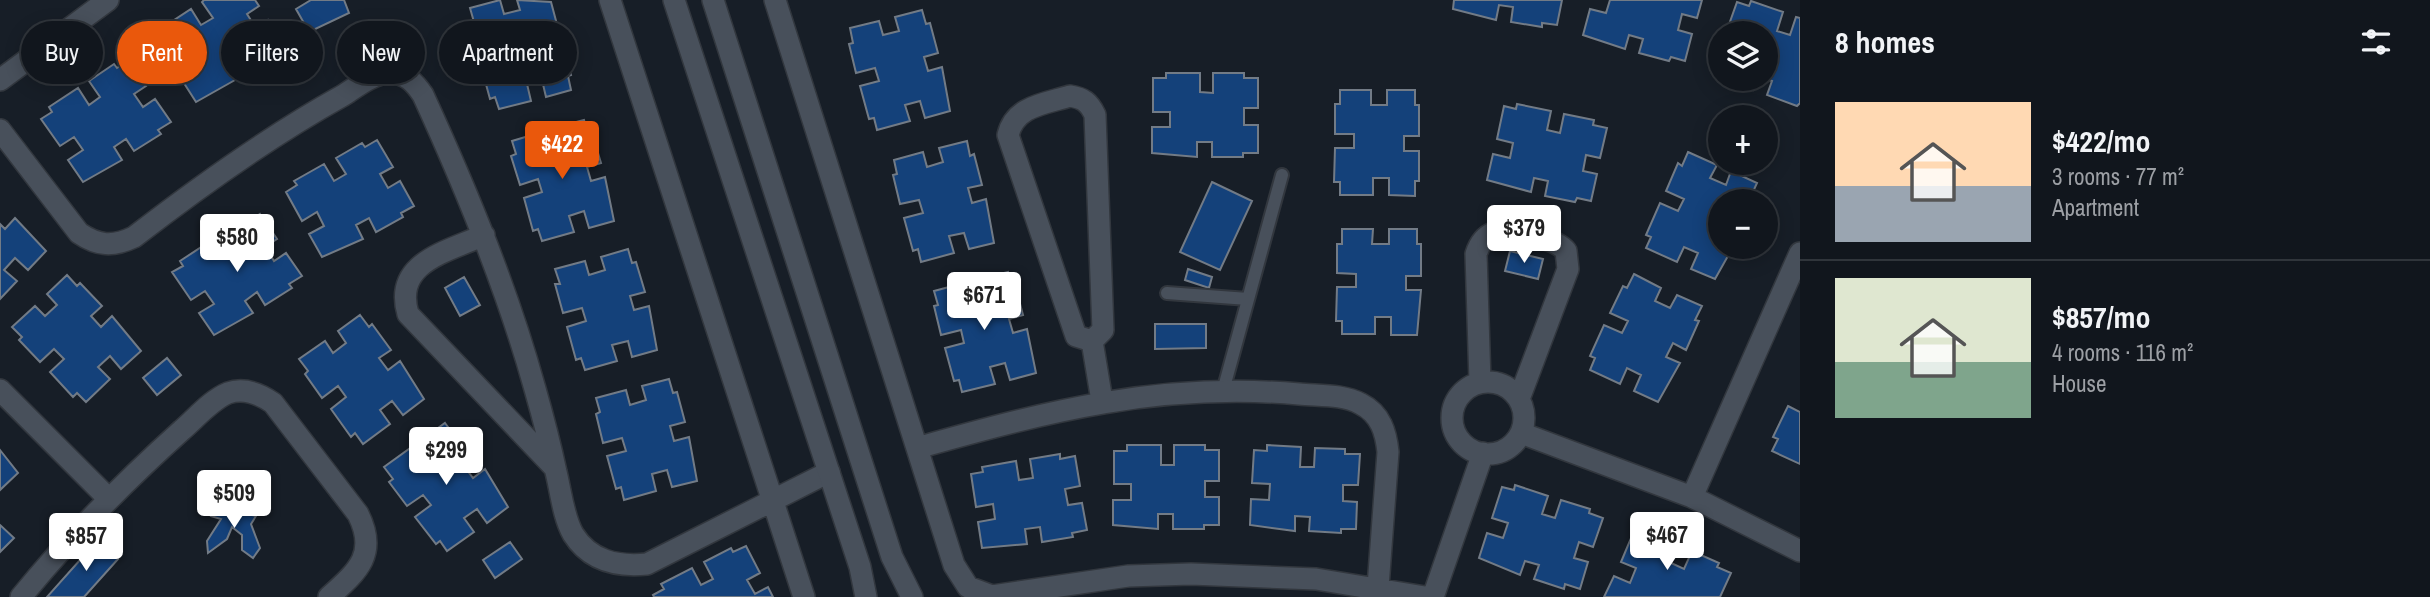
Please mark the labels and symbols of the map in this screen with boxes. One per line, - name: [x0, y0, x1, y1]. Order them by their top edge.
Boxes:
- pin: $422: [521, 122, 603, 181]
- pin: $379: [1483, 205, 1565, 265]
- pin: $580: [196, 215, 278, 274]
- pin: $671: [943, 272, 1025, 332]
- pin: $299: [405, 428, 487, 487]
- pin: $509: [193, 470, 275, 530]
- pin: $467: [1626, 512, 1708, 572]
- pin: $857: [45, 514, 127, 573]

